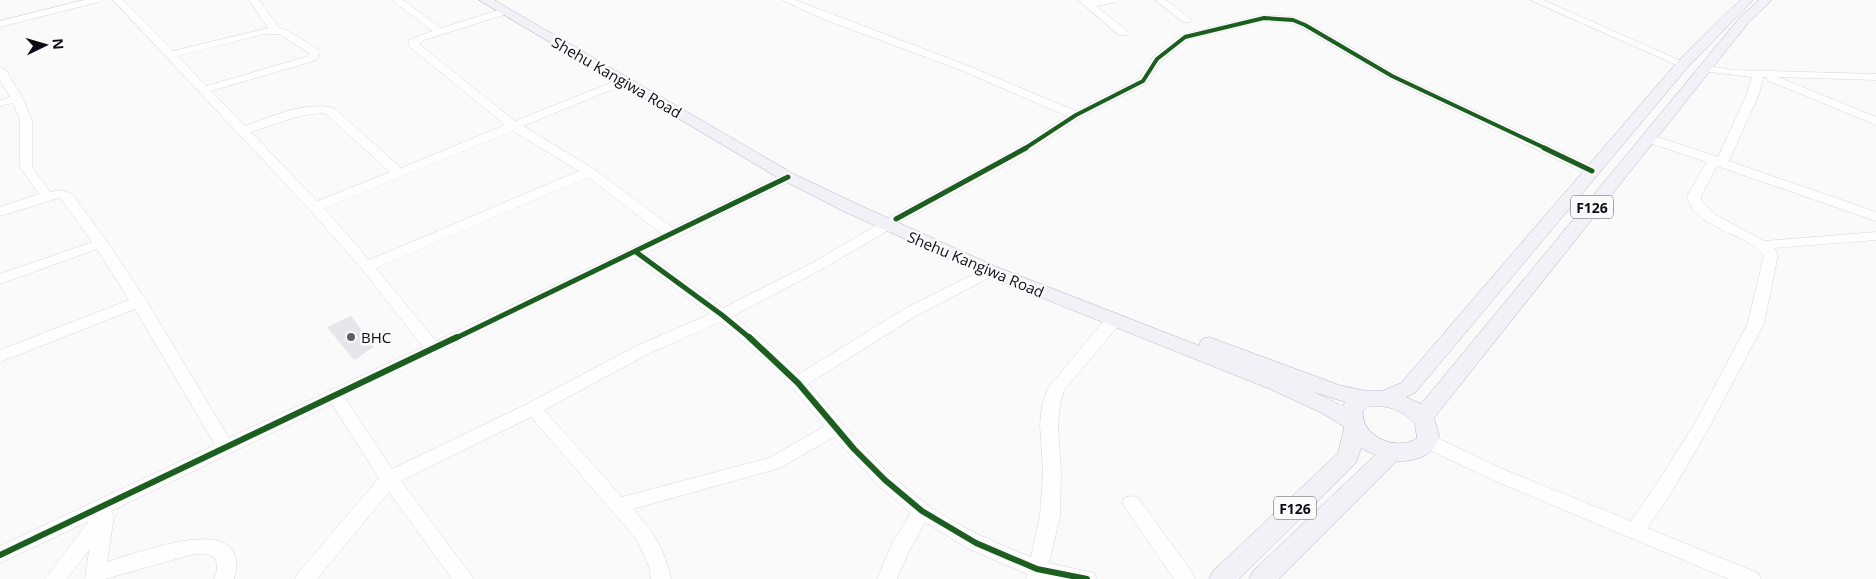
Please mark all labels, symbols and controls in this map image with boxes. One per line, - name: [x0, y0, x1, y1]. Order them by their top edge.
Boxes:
- north arrow: [20, 20, 70, 70]
- street label: Shehu Kangiwa Road: [549, 32, 685, 122]
- text: N: [48, 37, 68, 50]
- road number: F126: [1571, 196, 1613, 218]
- street label: Shehu Kangiwa Road: [905, 226, 1047, 302]
- place label: BHC: [361, 327, 391, 347]
- marker: BHC: [345, 331, 357, 343]
- road number: F126: [1274, 496, 1316, 520]

